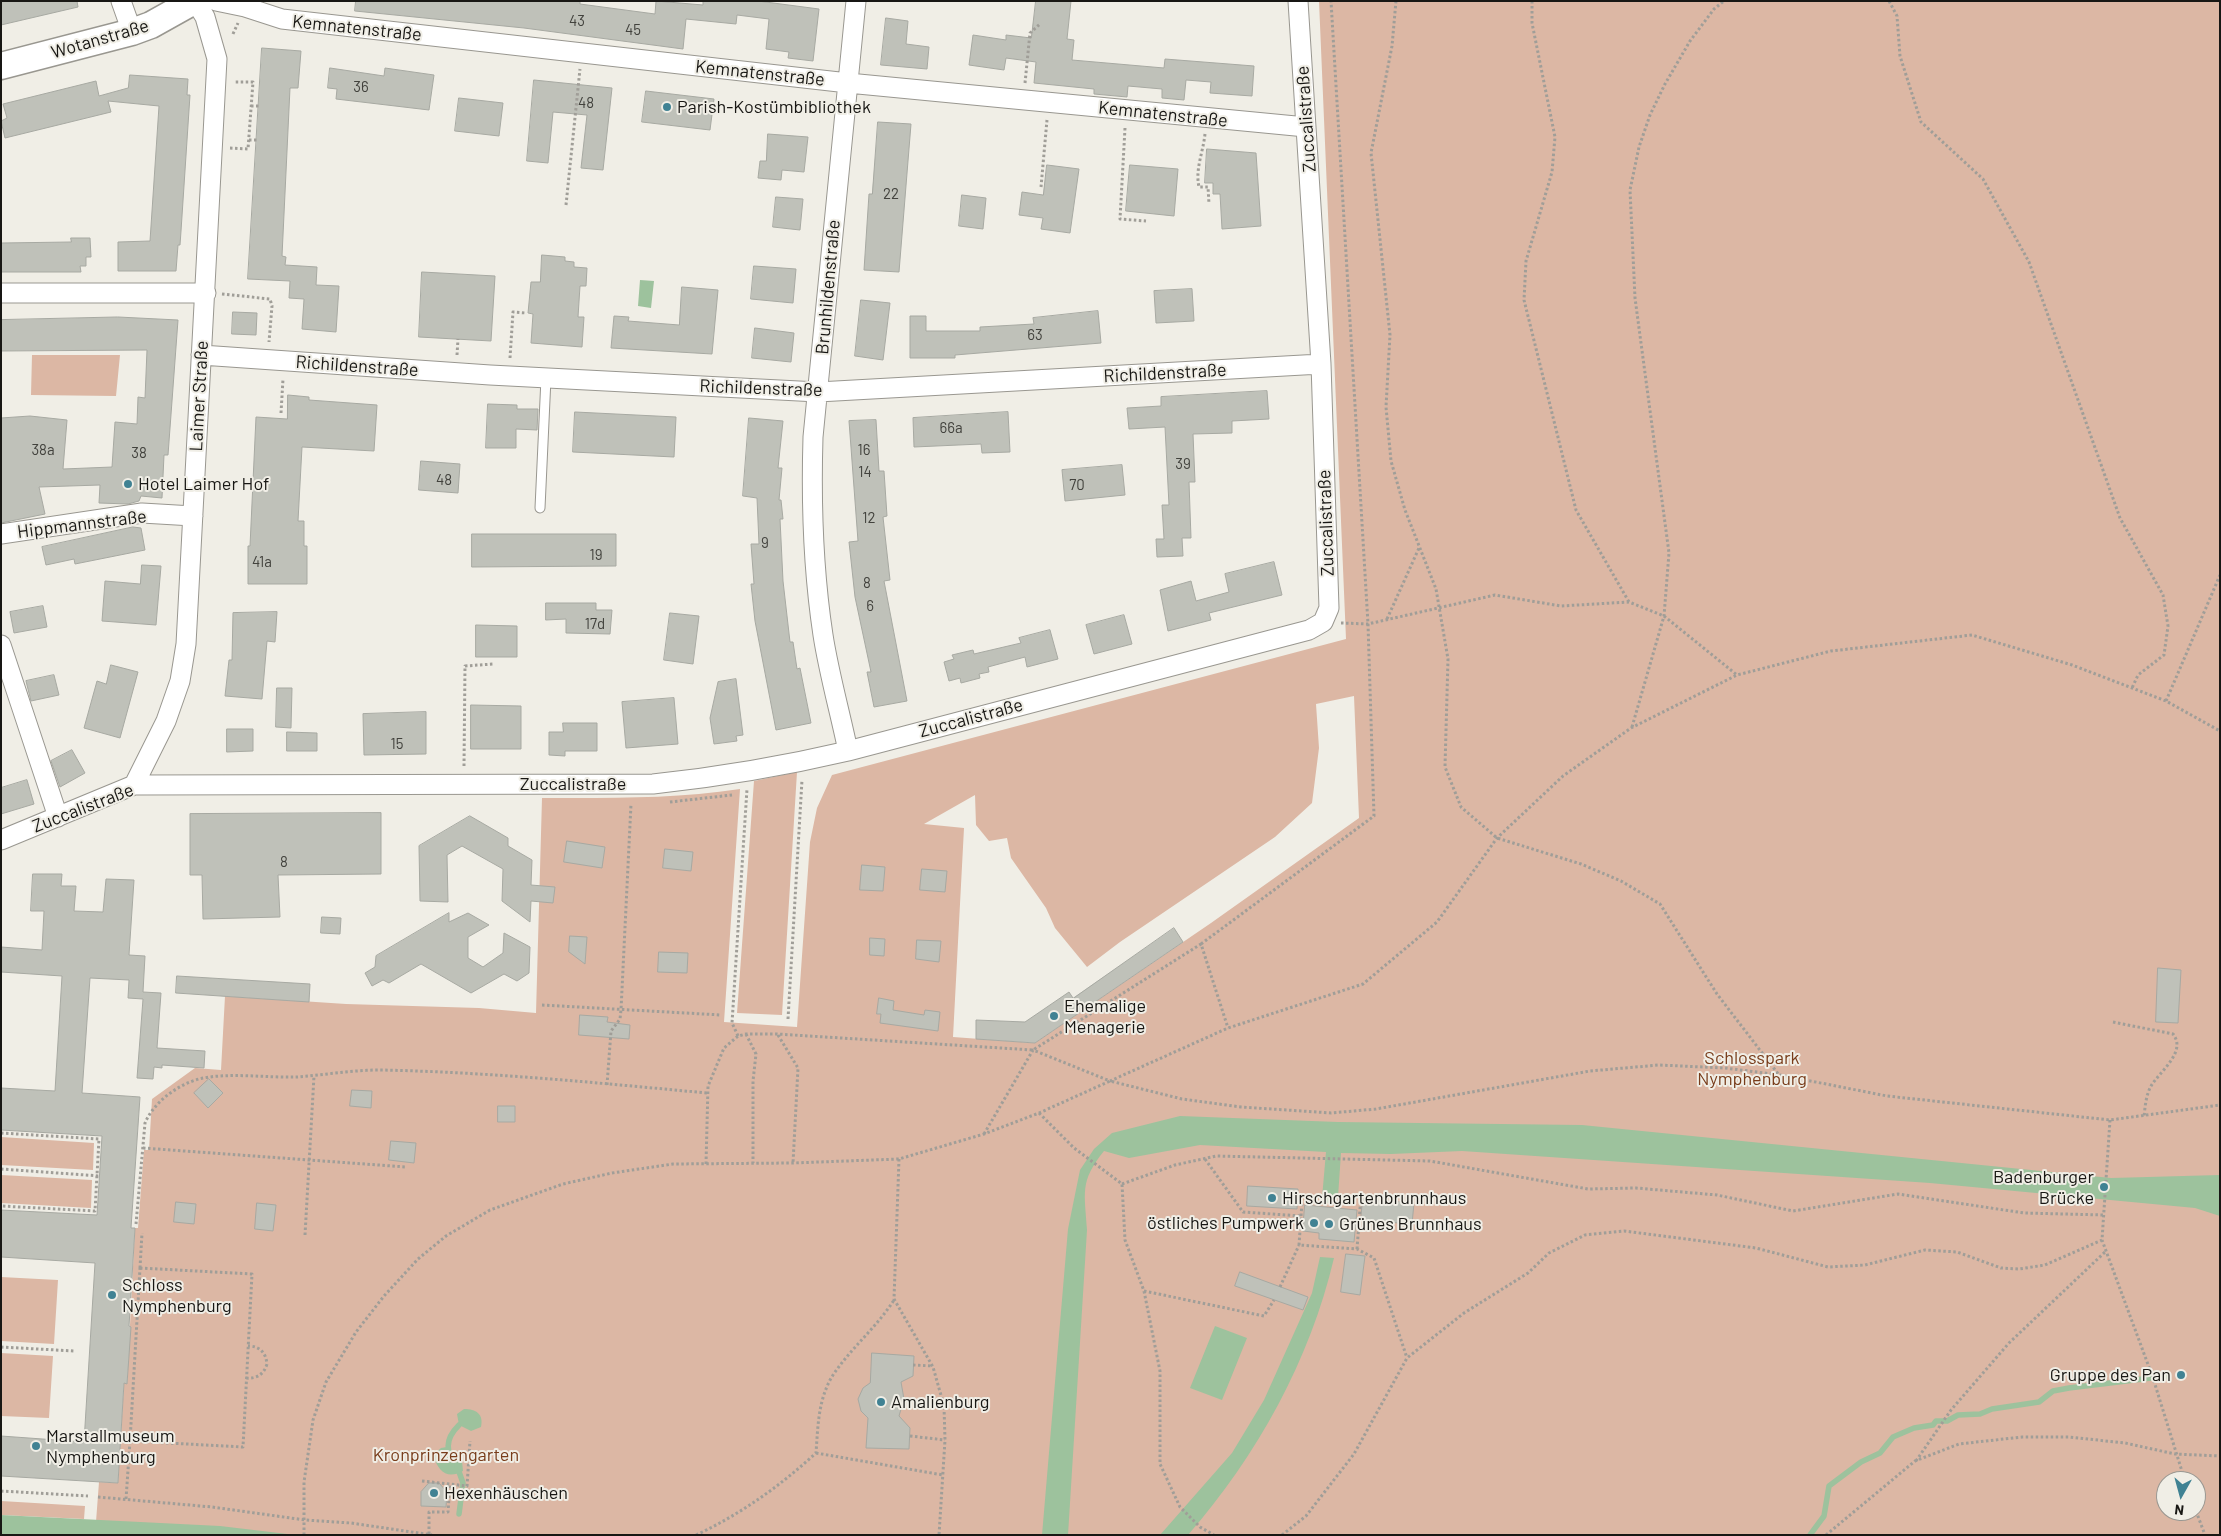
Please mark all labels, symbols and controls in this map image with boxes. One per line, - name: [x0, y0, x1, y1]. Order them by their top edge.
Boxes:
- street label: Kemnatenstraße: [291, 10, 423, 46]
- house number: 43: [569, 12, 585, 30]
- street label: Wotanstraße: [49, 15, 151, 63]
- house number: 45: [625, 21, 641, 39]
- street label: Kemnatenstraße: [694, 55, 826, 91]
- street label: Zuccalistraße: [1292, 65, 1320, 173]
- house number: 36: [353, 78, 369, 96]
- house number: 48: [578, 94, 594, 112]
- place label: Parish-Kostümbibliothek: [677, 96, 871, 118]
- street label: Kemnatenstraße: [1097, 96, 1229, 132]
- marker: Parish-Kostümbibliothek: [661, 101, 673, 113]
- house number: 22: [883, 185, 899, 203]
- street label: Brunhildenstraße: [811, 219, 845, 355]
- house number: 63: [1027, 326, 1043, 344]
- street label: Laimer Straße: [185, 340, 213, 452]
- street label: Richildenstraße: [295, 351, 419, 381]
- street label: Richildenstraße: [1103, 359, 1227, 387]
- street label: Richildenstraße: [699, 375, 823, 401]
- house number: 66a: [939, 419, 963, 437]
- house number: 38a: [31, 441, 55, 459]
- house number: 16: [858, 441, 870, 459]
- house number: 38: [131, 444, 147, 462]
- house number: 39: [1175, 455, 1191, 473]
- house number: 14: [858, 463, 872, 481]
- street label: Zuccalistraße: [1313, 469, 1339, 577]
- house number: 48: [436, 471, 452, 489]
- place label: Hotel Laimer Hof: [138, 473, 269, 495]
- house number: 70: [1069, 476, 1085, 494]
- marker: Hotel Laimer Hof: [122, 478, 134, 490]
- street label: Hippmannstraße: [16, 505, 148, 543]
- house number: 12: [862, 509, 876, 527]
- house number: 9: [761, 534, 769, 552]
- house number: 19: [589, 546, 603, 564]
- house number: 41a: [252, 553, 272, 571]
- house number: 8: [863, 574, 871, 592]
- house number: 6: [866, 597, 874, 615]
- house number: 17d: [585, 615, 605, 633]
- street label: Zuccalistraße: [917, 694, 1025, 742]
- house number: 15: [391, 735, 403, 753]
- street label: Zuccalistraße: [520, 773, 626, 795]
- street label: Zuccalistraße: [29, 779, 137, 837]
- house number: 8: [280, 853, 288, 871]
- place label: Ehemalige Menagerie: [1064, 995, 1146, 1038]
- marker: Ehemalige Menagerie: [1048, 1010, 1060, 1022]
- park label: Schlosspark Nymphenburg: [1697, 1047, 1807, 1090]
- place label: Badenburger Brücke: [1993, 1166, 2094, 1208]
- marker: Badenburger Brücke: [2098, 1181, 2110, 1193]
- place label: Hirschgartenbrunnhaus: [1282, 1187, 1466, 1209]
- marker: Hirschgartenbrunnhaus: [1266, 1192, 1278, 1204]
- place label: östliches Pumpwerk: [1147, 1212, 1304, 1234]
- place label: Grünes Brunnhaus: [1339, 1213, 1482, 1235]
- marker: östliches Pumpwerk: [1308, 1217, 1320, 1229]
- marker: Grünes Brunnhaus: [1323, 1218, 1335, 1230]
- place label: Schloss Nymphenburg: [122, 1274, 232, 1316]
- marker: Schloss Nymphenburg: [106, 1289, 118, 1301]
- place label: Gruppe des Pan: [2050, 1364, 2171, 1386]
- marker: Gruppe des Pan: [2175, 1369, 2187, 1381]
- place label: Amalienburg: [891, 1391, 989, 1413]
- marker: Amalienburg: [875, 1396, 887, 1408]
- place label: Marstallmuseum Nymphenburg: [46, 1425, 175, 1468]
- marker: Marstallmuseum Nymphenburg: [30, 1440, 42, 1452]
- park label: Kronprinzengarten: [373, 1444, 519, 1466]
- north arrow: [2156, 1471, 2206, 1521]
- place label: Hexenhäuschen: [444, 1482, 568, 1504]
- marker: Hexenhäuschen: [428, 1487, 440, 1499]
- text: N: [2174, 1501, 2185, 1519]

